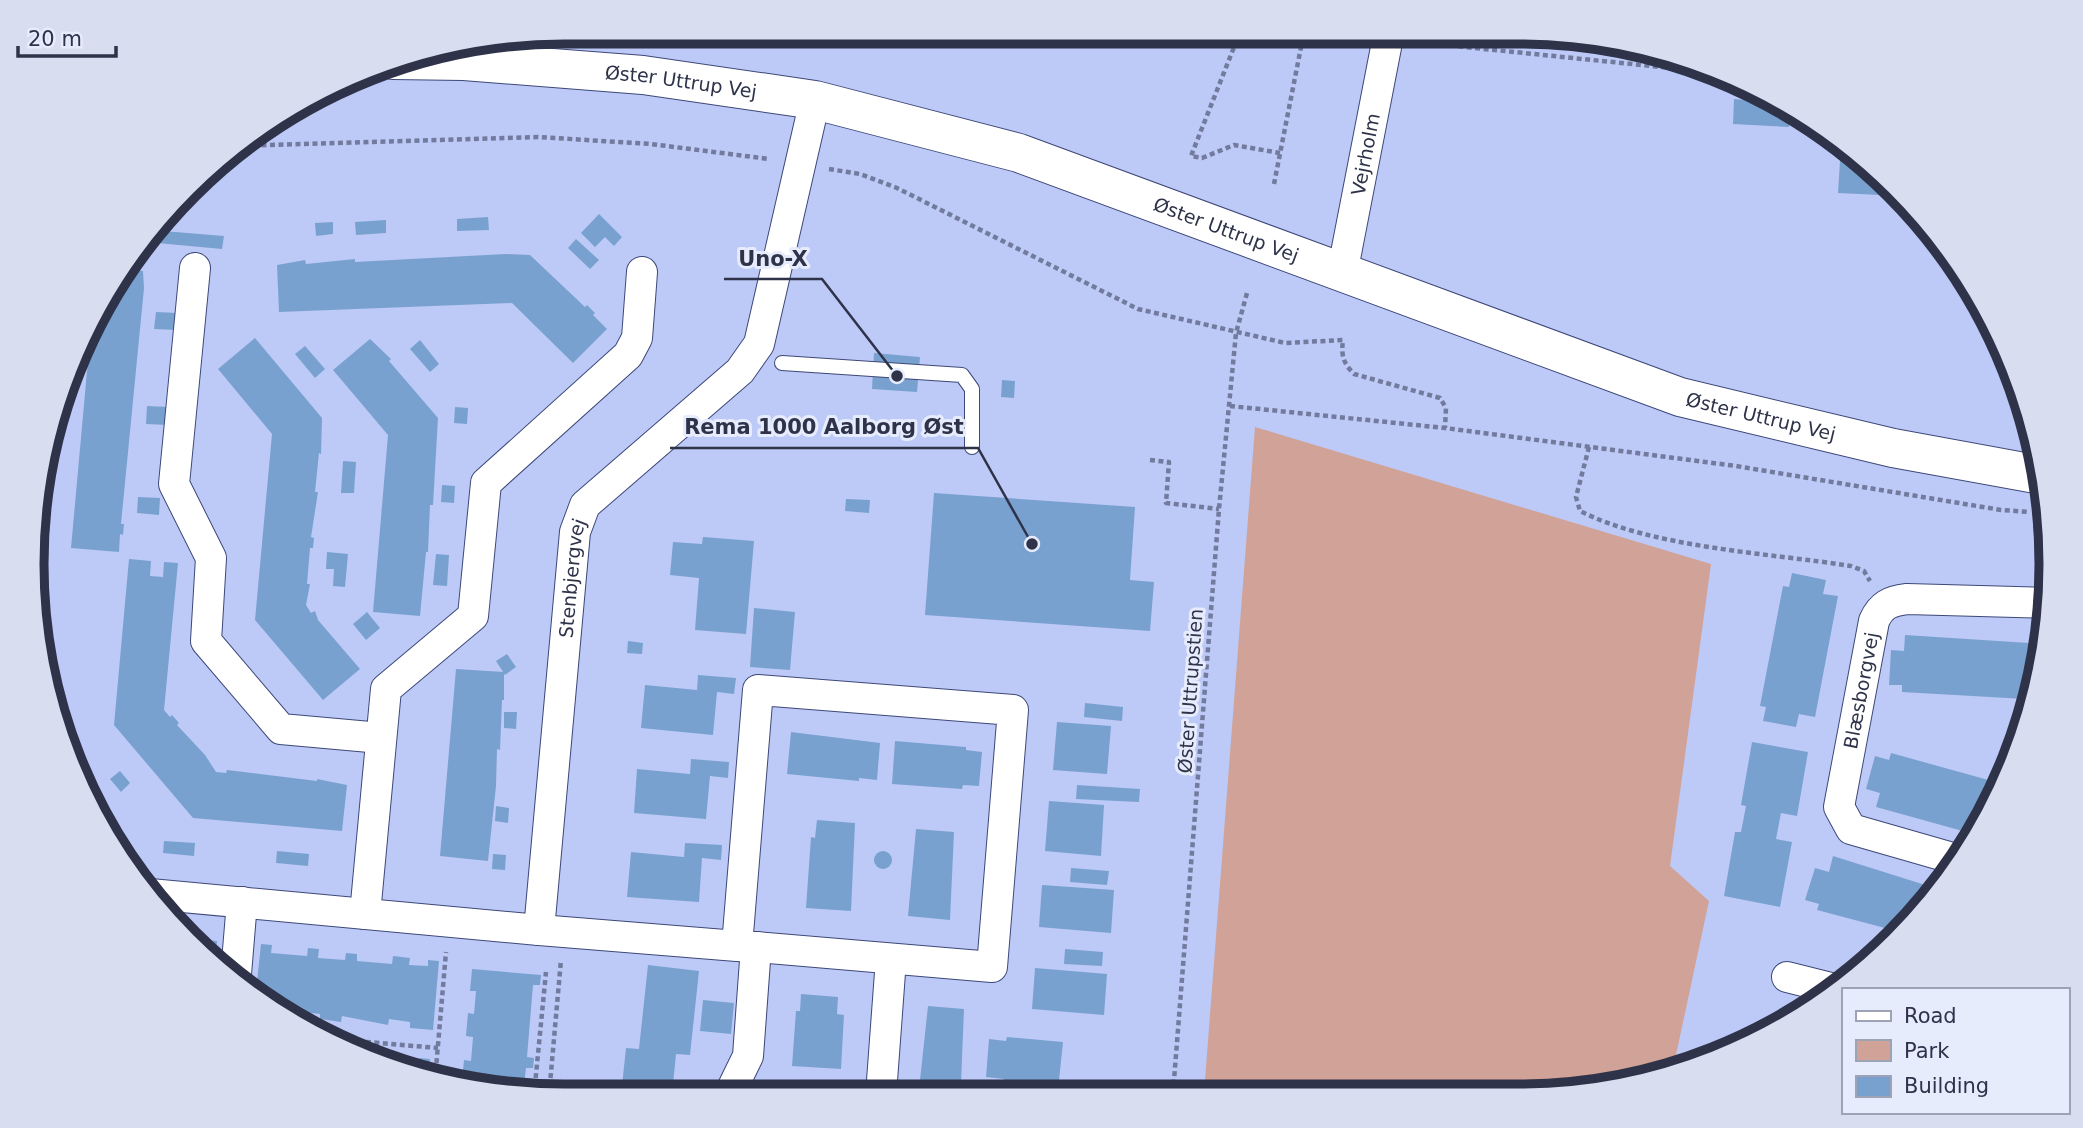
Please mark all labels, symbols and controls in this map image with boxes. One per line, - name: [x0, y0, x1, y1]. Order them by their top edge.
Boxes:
- scale bar: [18, 14, 116, 58]
- text: 20 m: [28, 27, 82, 51]
- street label: Øster Uttrup Vej: [604, 61, 758, 102]
- street label: Vejrholm: [1347, 111, 1384, 197]
- street label: Øster Uttrup Vej: [1151, 193, 1302, 266]
- callout: Uno-X: [724, 237, 822, 279]
- text: Uno-X: [738, 247, 808, 271]
- street label: Øster Uttrup Vej: [1684, 388, 1838, 445]
- callout: Rema 1000 Aalborg Øst: [670, 406, 978, 448]
- text: Rema 1000 Aalborg Øst: [684, 415, 964, 439]
- street label: Stenbjergvej: [554, 515, 590, 639]
- street label: Øster Uttrupstien: [1173, 608, 1207, 774]
- street label: Blæsborgvej: [1839, 630, 1883, 751]
- legend: [1842, 988, 2069, 1114]
- text: Road: [1904, 1004, 1957, 1028]
- text: Park: [1904, 1039, 1950, 1063]
- text: Building: [1904, 1074, 1989, 1098]

